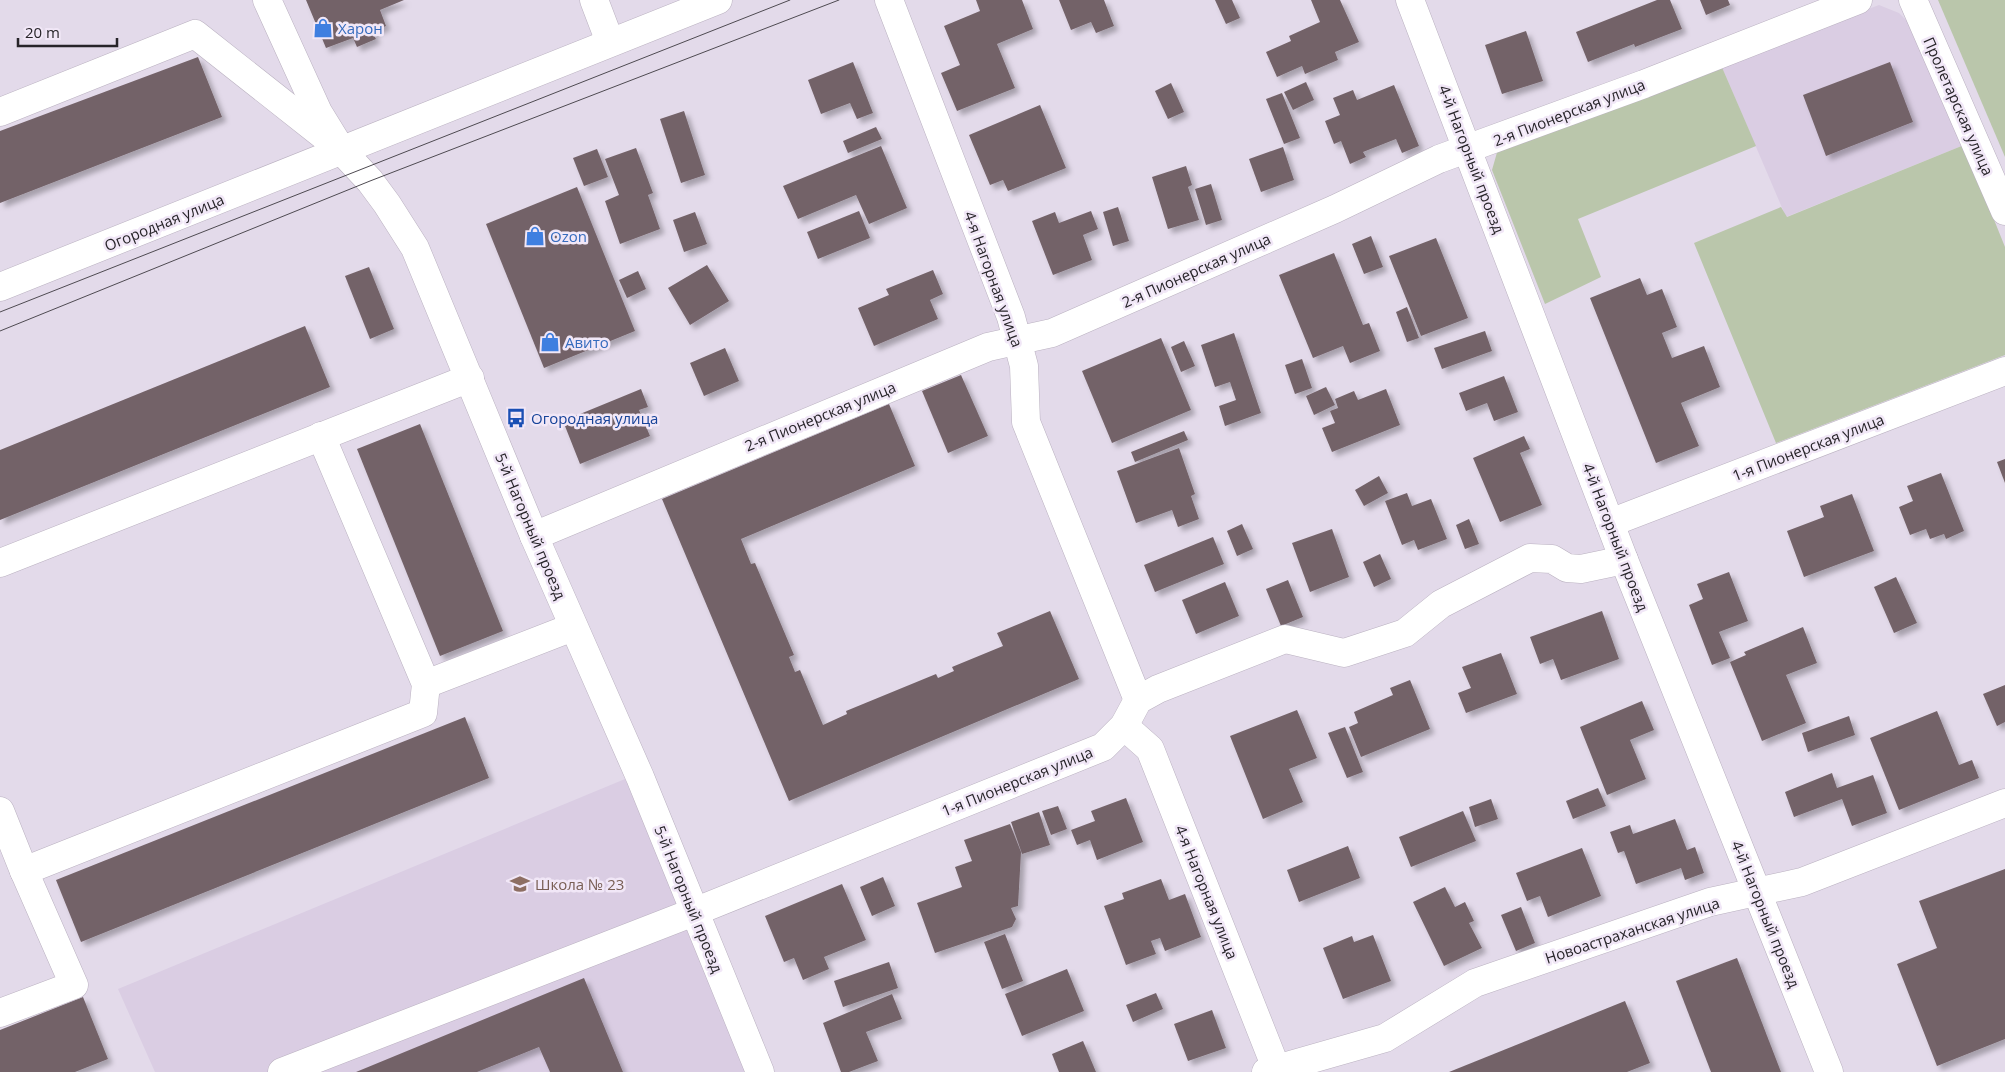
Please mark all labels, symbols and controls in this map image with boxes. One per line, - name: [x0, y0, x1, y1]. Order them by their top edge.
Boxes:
- scale bar: [18, 15, 116, 47]
- shop icon: Харон: [312, 17, 334, 39]
- place label: Харон: [338, 18, 383, 38]
- text: 20 m: [25, 22, 60, 42]
- street label: Пролетарская улица: [1919, 34, 1999, 178]
- street label: 2-я Пионерская улица: [1490, 74, 1648, 150]
- street label: 4-й Нагорный проезд: [1435, 82, 1510, 236]
- street label: Огородная улица: [101, 189, 227, 255]
- street label: 4-я Нагорная улица: [960, 208, 1028, 350]
- shop icon: Ozon: [524, 225, 546, 247]
- place label: Ozon: [550, 226, 587, 246]
- street label: 2-я Пионерская улица: [1118, 228, 1274, 312]
- shop icon: Авито: [539, 331, 561, 353]
- place label: Авито: [565, 332, 609, 352]
- street label: 2-я Пионерская улица: [742, 377, 898, 455]
- bus stop icon: Огородная улица: [505, 407, 527, 429]
- place label: Огородная улица: [531, 408, 658, 428]
- street label: 1-я Пионерская улица: [1729, 409, 1887, 485]
- street label: 5-й Нагорный проезд: [491, 450, 571, 603]
- street label: 4-й Нагорный проезд: [1579, 460, 1654, 614]
- street label: 1-я Пионерская улица: [939, 742, 1095, 820]
- street label: 5-й Нагорный проезд: [650, 822, 728, 976]
- street label: 4-я Нагорная улица: [1171, 822, 1243, 962]
- street label: 4-й Нагорный проезд: [1727, 837, 1805, 991]
- school or university icon: Школа № 23: [509, 873, 531, 895]
- place label: Школа № 23: [535, 874, 624, 894]
- street label: Новоастраханская улица: [1542, 892, 1722, 968]

